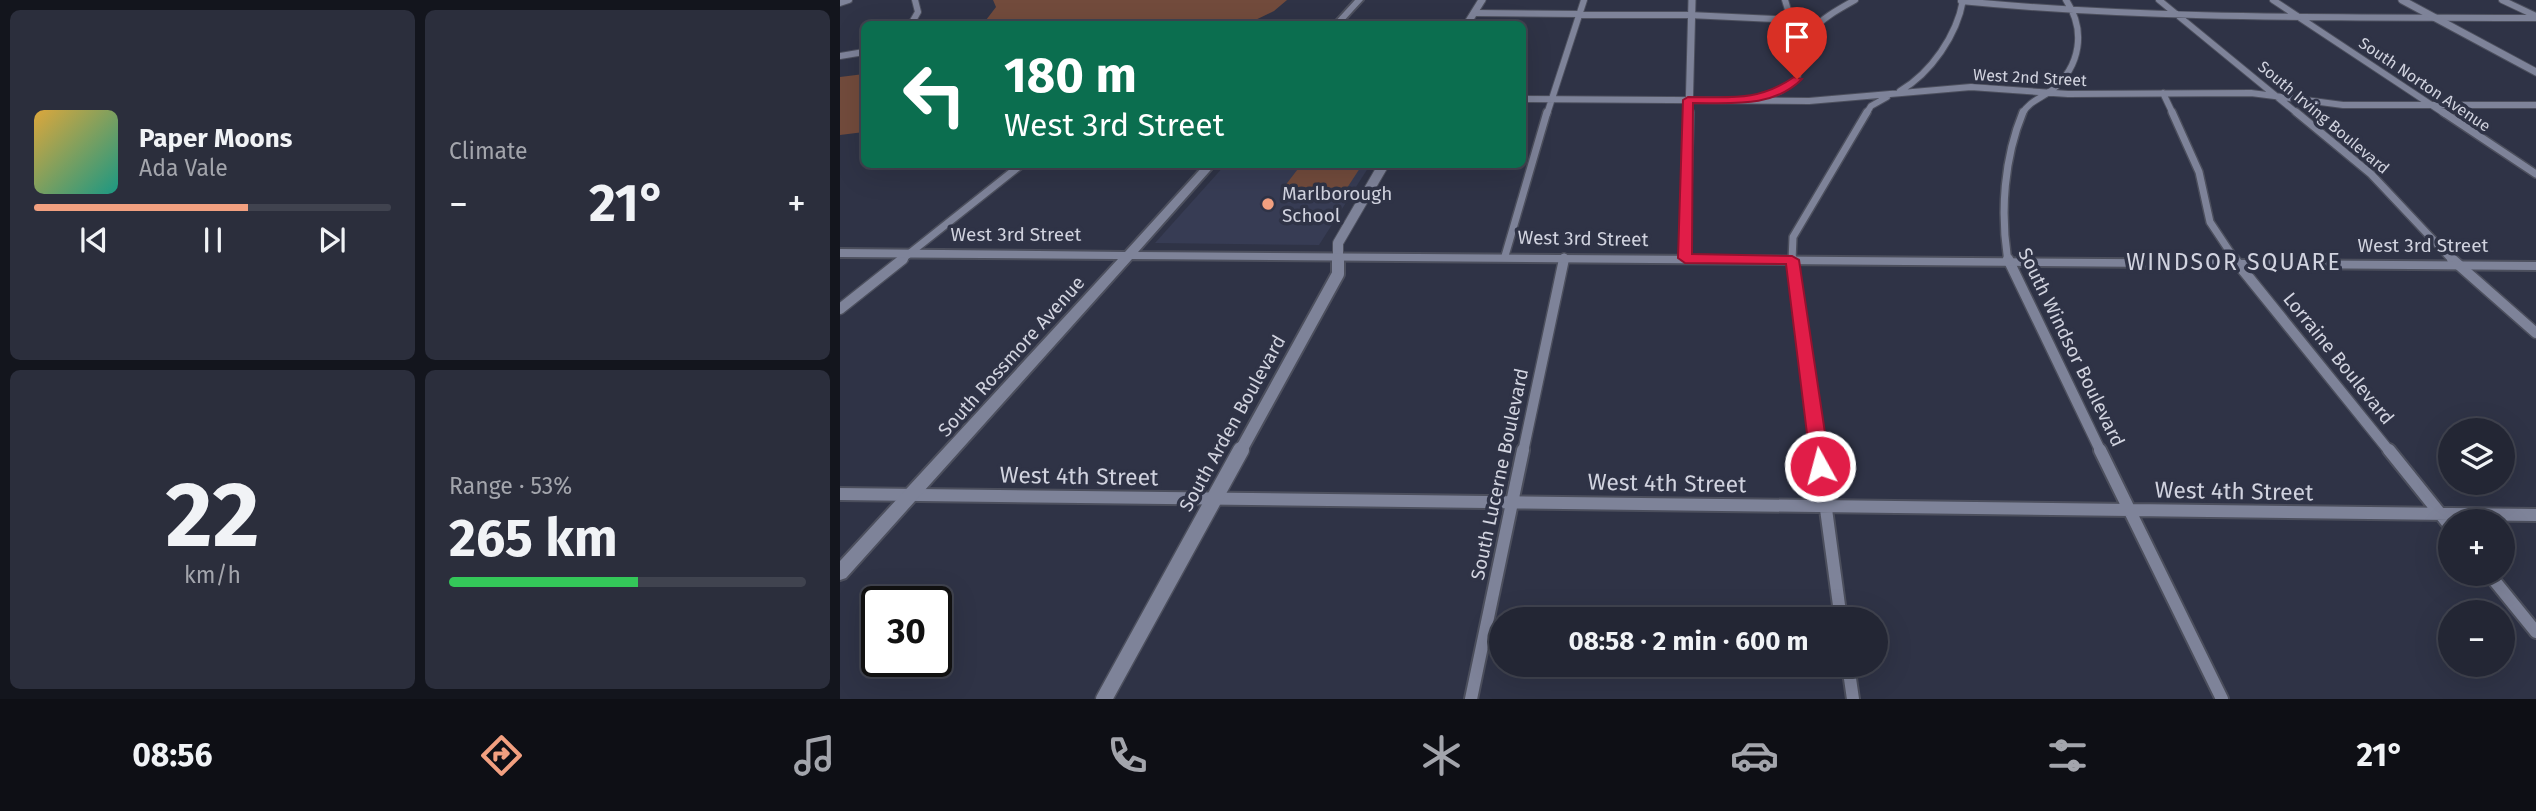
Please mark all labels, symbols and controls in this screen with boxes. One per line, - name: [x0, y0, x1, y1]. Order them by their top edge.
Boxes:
- pin: [1767, 7, 1827, 79]
- icon: arrive: [1778, 18, 1816, 56]
- street label: South Norton Avenue: [2355, 33, 2494, 136]
- text: 180 m: [1004, 46, 1137, 105]
- icon: left: [889, 49, 980, 140]
- street label: South Irving Boulevard: [2254, 57, 2393, 178]
- street label: West 2nd Street: [1973, 65, 2088, 90]
- text: West 3rd Street: [1004, 106, 1224, 144]
- text: Paper Moons: [139, 123, 292, 154]
- text: Climate: [449, 137, 528, 165]
- text: Ada Vale: [139, 154, 228, 182]
- text: 21°: [589, 172, 666, 235]
- text: −: [449, 181, 468, 227]
- text: +: [787, 181, 806, 227]
- place label: Marlborough School: [1282, 182, 1392, 227]
- marker: Marlborough School: [1260, 196, 1276, 212]
- icon: previous: [75, 221, 113, 259]
- icon: pause: [194, 221, 232, 259]
- icon: next: [313, 221, 351, 259]
- street label: West 3rd Street: [951, 223, 1082, 246]
- street label: West 3rd Street: [1517, 226, 1649, 251]
- street label: West 3rd Street: [2358, 234, 2489, 257]
- street label: South Windsor Boulevard: [2013, 244, 2130, 450]
- district label: WINDSOR SQUARE: [2126, 248, 2342, 276]
- street label: South Rossmore Avenue: [933, 271, 1090, 441]
- street label: Lorraine Boulevard: [2278, 288, 2399, 429]
- street label: South Arden Boulevard: [1174, 331, 1291, 515]
- street label: South Lucerne Boulevard: [1466, 366, 1533, 582]
- map controls: [2438, 418, 2515, 677]
- button: layers: [2438, 418, 2515, 495]
- position arrow: [1783, 429, 1857, 503]
- text: 22: [165, 461, 260, 570]
- street label: West 4th Street: [999, 461, 1159, 491]
- street label: West 4th Street: [1587, 468, 1747, 498]
- text: Range · 53%: [449, 472, 572, 500]
- street label: West 4th Street: [2154, 476, 2314, 506]
- text: 265 km: [449, 507, 618, 570]
- button: +: [2438, 509, 2515, 586]
- text: km/h: [184, 561, 241, 589]
- speed limit sign: 30: [861, 586, 952, 677]
- button: −: [2438, 600, 2515, 677]
- text: 08:58 · 2 min · 600 m: [1568, 626, 1809, 657]
- icon: directions: [477, 731, 526, 780]
- icon: music: [790, 731, 839, 780]
- icon: phone: [1103, 731, 1152, 780]
- icon: climate: [1417, 731, 1466, 780]
- icon: car: [1730, 731, 1779, 780]
- icon: filters: [2043, 731, 2092, 780]
- text: 08:56: [132, 736, 213, 774]
- text: 21°: [2356, 736, 2404, 774]

